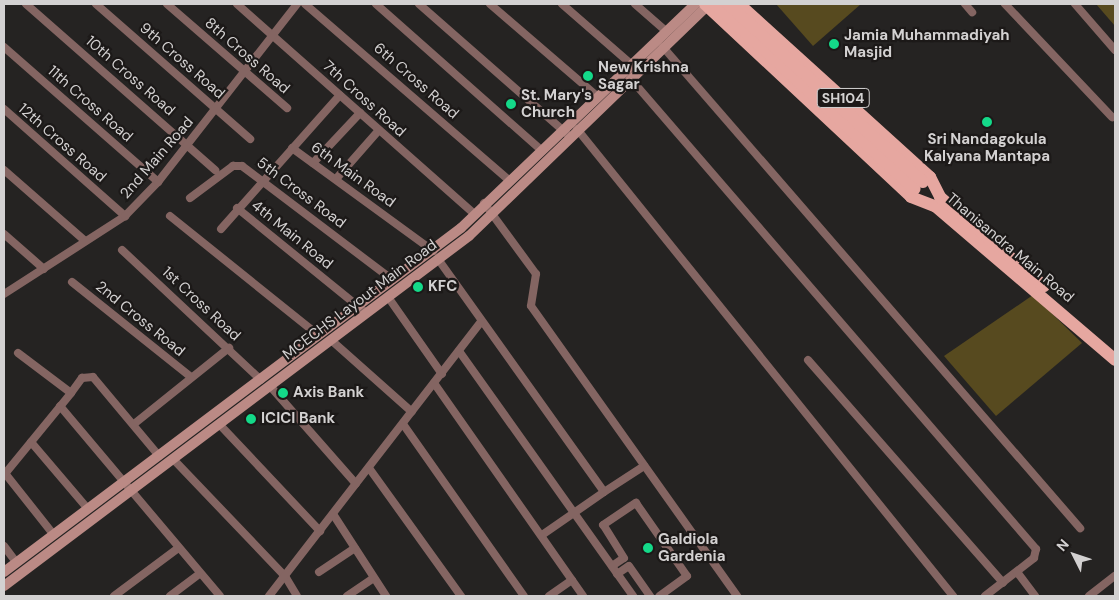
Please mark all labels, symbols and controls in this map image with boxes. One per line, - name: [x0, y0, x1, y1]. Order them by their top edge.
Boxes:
- street label: 8th Cross Road: [201, 14, 293, 98]
- street label: 9th Cross Road: [136, 19, 228, 103]
- place label: Jamia Muhammadiyah Masjid: [844, 26, 1009, 61]
- street label: 10th Cross Road: [82, 32, 178, 120]
- marker: Jamia Muhammadiyah Masjid: [828, 38, 840, 50]
- street label: 6th Cross Road: [370, 39, 462, 123]
- street label: 7th Cross Road: [319, 57, 409, 141]
- place label: New Krishna Sagar: [598, 58, 689, 93]
- street label: 11th Cross Road: [44, 62, 136, 146]
- marker: New Krishna Sagar: [582, 70, 594, 82]
- place label: St. Mary's Church: [521, 86, 592, 121]
- road number: SH104: [816, 86, 870, 110]
- marker: St. Mary's Church: [505, 98, 517, 110]
- street label: 12th Cross Road: [14, 100, 110, 186]
- street label: 2nd Main Road: [117, 113, 197, 203]
- marker: Sri Nandagokula Kalyana Mantapa: [981, 116, 993, 128]
- place label: Sri Nandagokula Kalyana Mantapa: [924, 130, 1050, 165]
- street label: 6th Main Road: [307, 138, 399, 212]
- street label: 5th Cross Road: [253, 154, 349, 232]
- street label: Thanisandra Main Road: [943, 189, 1077, 307]
- street label: 4th Main Road: [248, 197, 336, 273]
- street label: MCECHS Layout Main Road: [279, 236, 441, 364]
- street label: 1st Cross Road: [158, 263, 244, 345]
- street label: 2nd Cross Road: [92, 278, 188, 360]
- place label: KFC: [428, 278, 457, 296]
- marker: KFC: [412, 281, 424, 293]
- place label: Axis Bank: [293, 384, 364, 402]
- marker: Axis Bank: [277, 387, 289, 399]
- place label: ICICI Bank: [261, 410, 335, 428]
- marker: ICICI Bank: [245, 413, 257, 425]
- place label: Galdiola Gardenia: [658, 530, 725, 565]
- north arrow: [1049, 530, 1099, 580]
- text: N: [1053, 535, 1073, 555]
- marker: Galdiola Gardenia: [642, 542, 654, 554]

